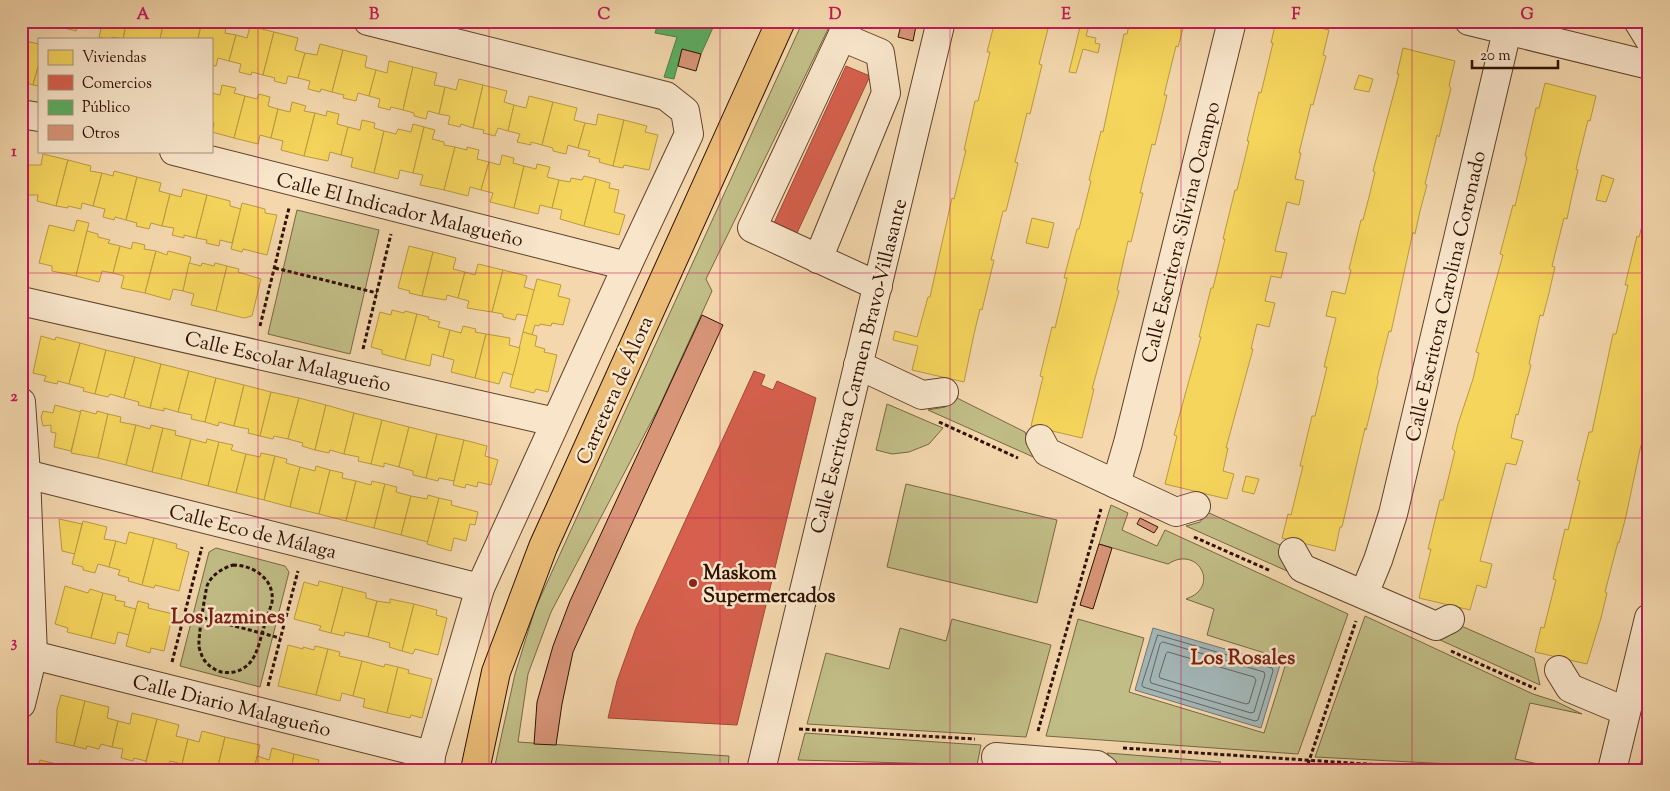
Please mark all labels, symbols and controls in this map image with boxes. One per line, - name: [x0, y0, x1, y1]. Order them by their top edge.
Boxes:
- text: A: [137, 4, 150, 27]
- text: B: [369, 4, 379, 27]
- text: C: [598, 4, 611, 27]
- text: D: [829, 4, 842, 27]
- text: E: [1061, 4, 1071, 27]
- text: F: [1292, 4, 1301, 27]
- text: G: [1520, 4, 1534, 27]
- legend: [38, 38, 212, 152]
- scale bar: [1472, 38, 1559, 70]
- text: 20 m: [1480, 46, 1511, 67]
- text: Viviendas: [82, 48, 147, 69]
- text: Comercios: [82, 74, 152, 95]
- text: Público: [82, 98, 130, 119]
- street label: Calle Escritora Silvina Ocampo: [1136, 99, 1229, 366]
- text: Otros: [82, 124, 120, 145]
- text: 1: [11, 141, 17, 164]
- street label: Calle Escritora Carolina Coronado: [1400, 148, 1495, 445]
- street label: Calle El Indicador Malagueño: [273, 167, 526, 256]
- street label: Calle Escritora Carmen Bravo-Villasante: [805, 196, 916, 537]
- street label: Carretera de Álora: [570, 312, 662, 470]
- street label: Calle Escolar Malagueño: [181, 326, 394, 401]
- text: 2: [10, 386, 18, 409]
- street label: Calle Eco de Málaga: [166, 499, 339, 568]
- place label: Maskom Supermercados: [703, 560, 836, 612]
- marker: Maskom Supermercados: [687, 577, 699, 589]
- district label: Los Jazmines: [171, 603, 285, 633]
- text: 3: [11, 632, 18, 655]
- district label: Los Rosales: [1191, 644, 1295, 674]
- street label: Calle Diario Malagueño: [129, 669, 334, 746]

